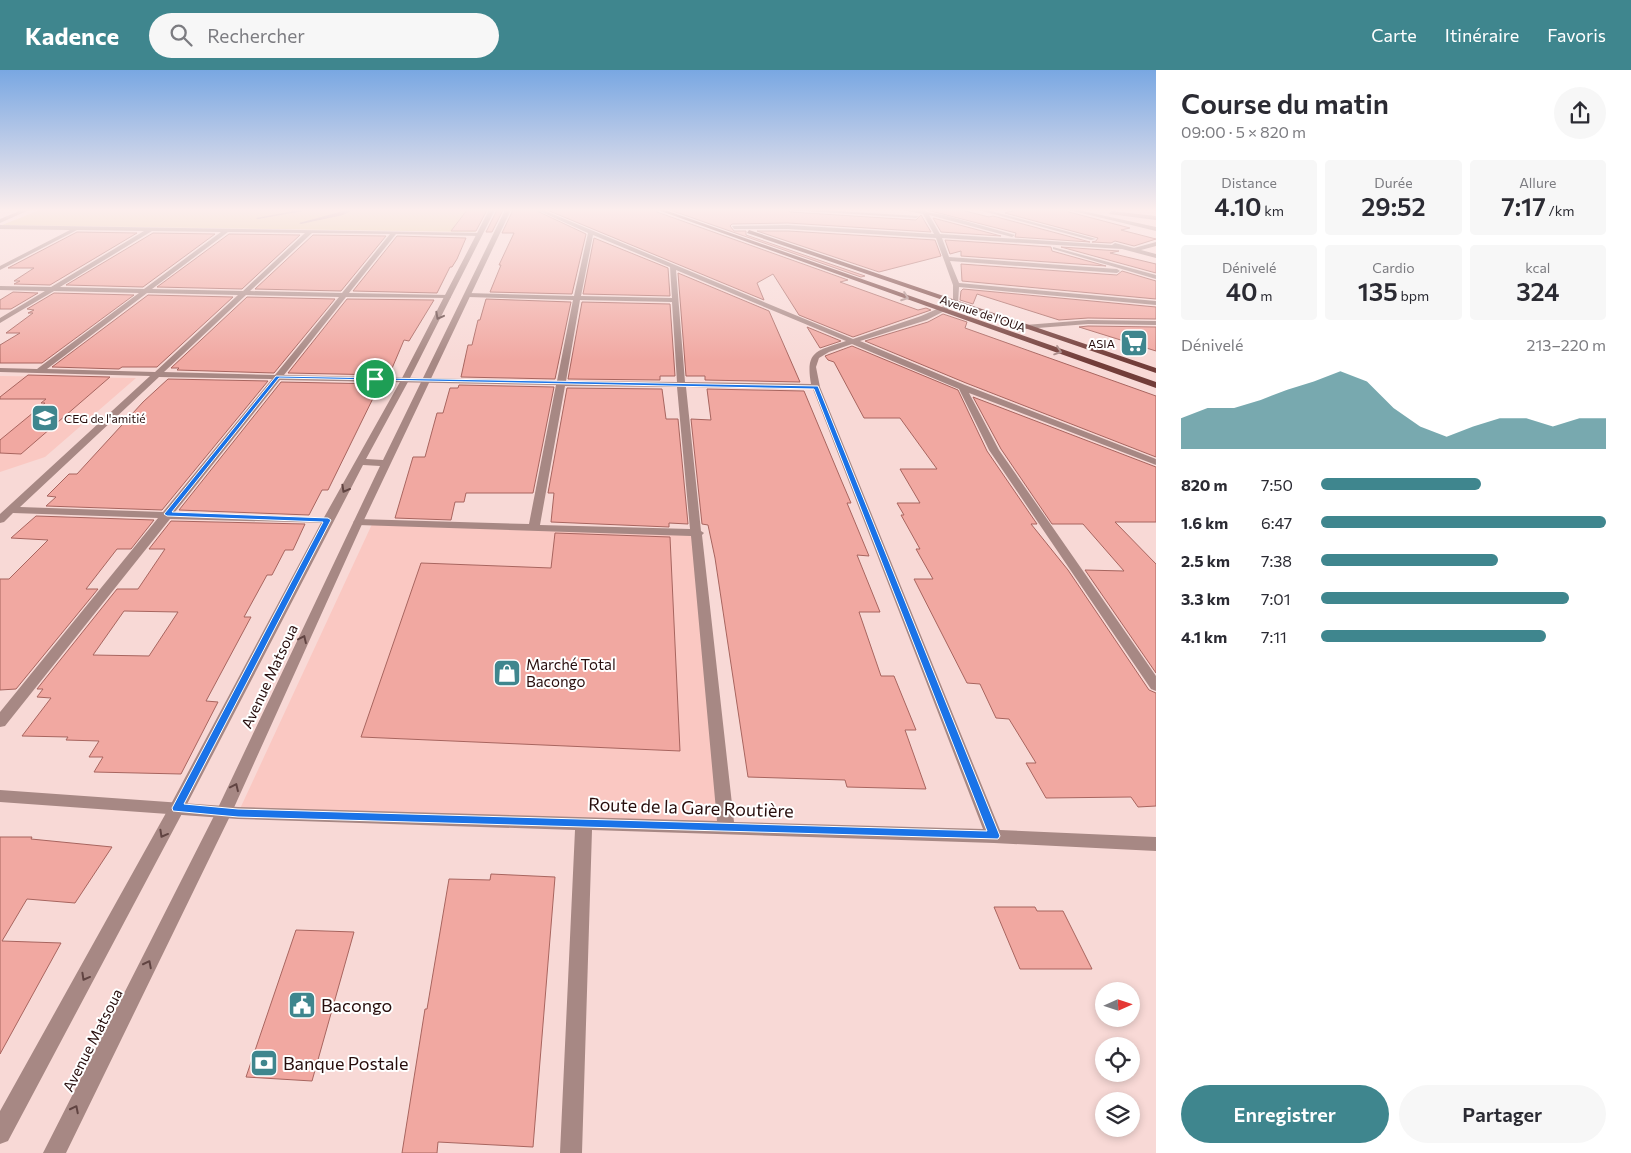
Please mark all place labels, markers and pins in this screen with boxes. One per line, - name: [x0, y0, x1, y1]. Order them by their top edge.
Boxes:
- supermarket icon: ASIA: [1119, 328, 1149, 358]
- place label: ASIA: [1088, 336, 1115, 350]
- pin: [354, 358, 396, 400]
- school or university icon: CEG de l'amitié: [30, 403, 60, 433]
- place label: CEG de l'amitié: [64, 411, 146, 425]
- place label: Marché Total Bacongo: [526, 655, 616, 690]
- shop icon: Marché Total Bacongo: [492, 658, 522, 688]
- public building icon: Bacongo: [287, 990, 317, 1020]
- place label: Bacongo: [321, 994, 392, 1016]
- bank icon: Banque Postale: [249, 1048, 279, 1078]
- place label: Banque Postale: [283, 1052, 408, 1074]

